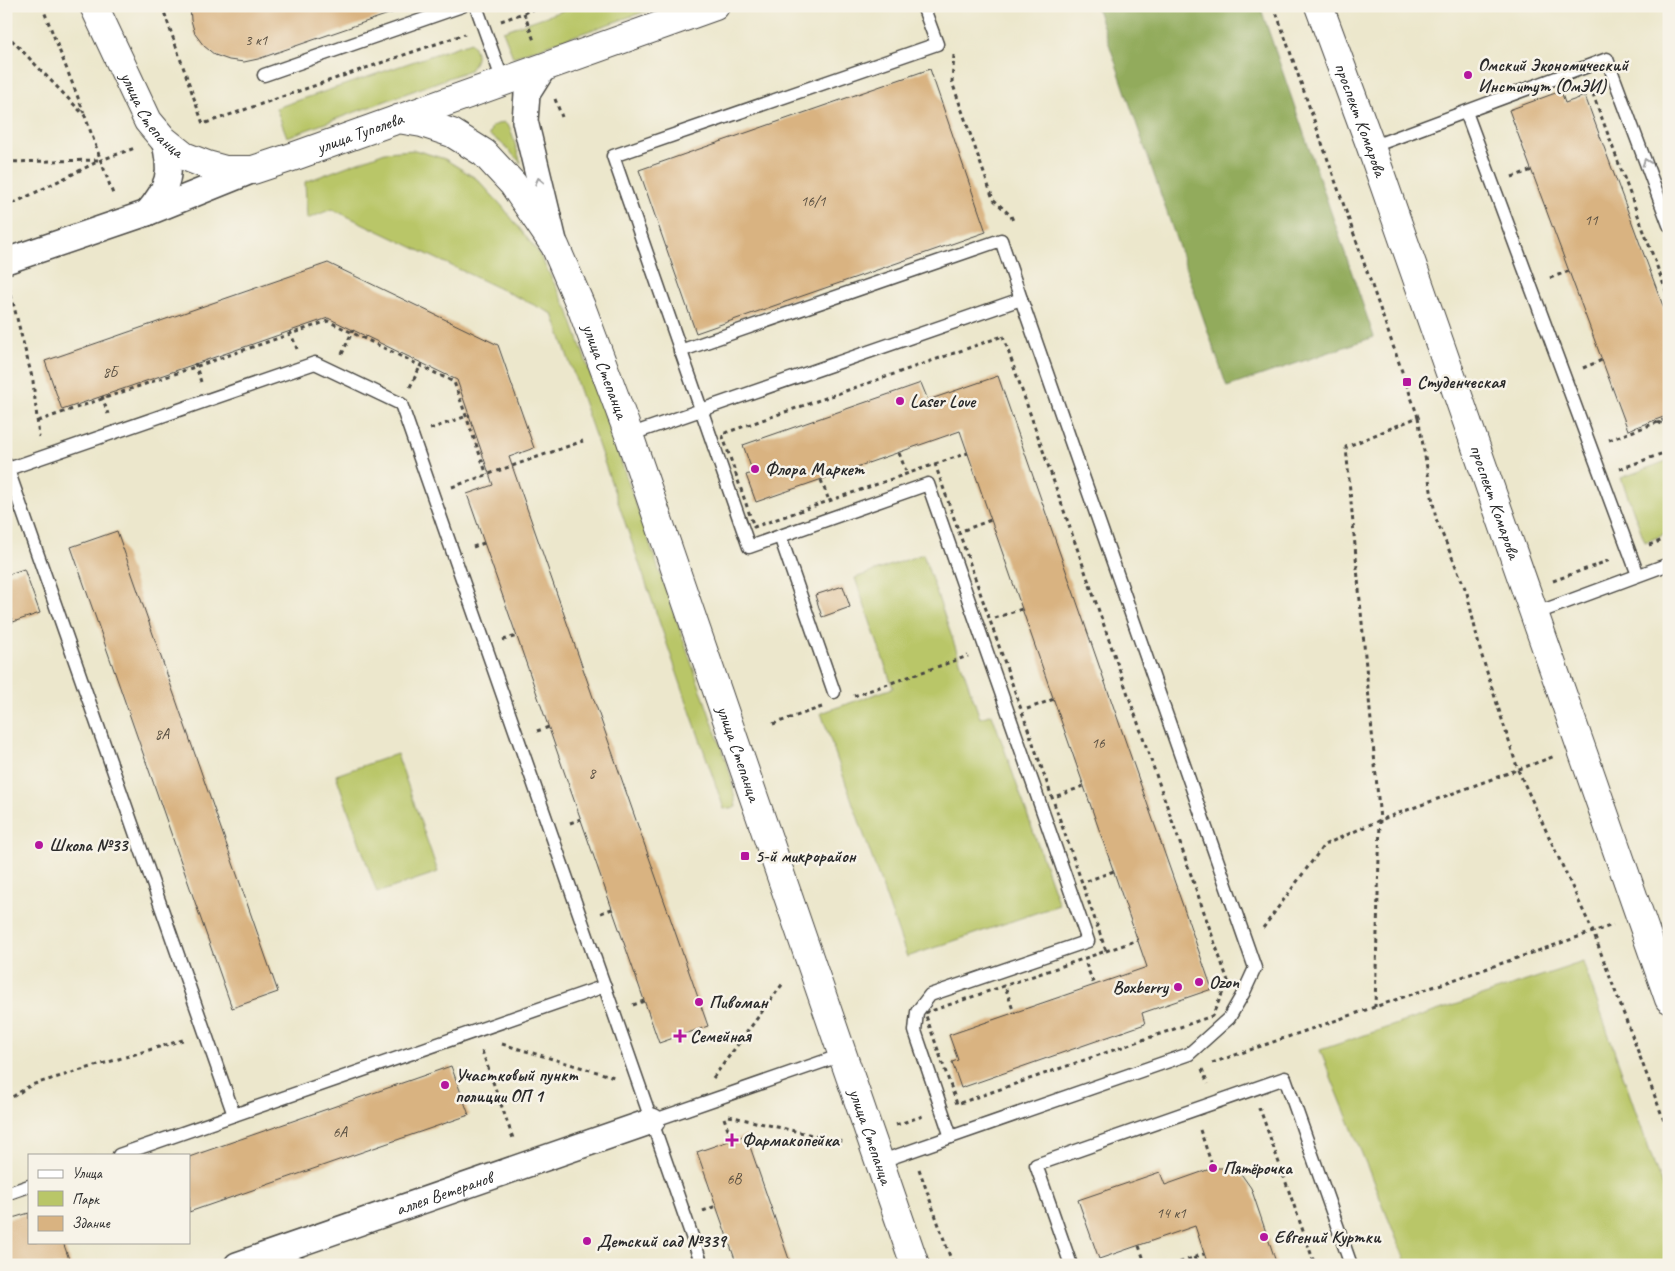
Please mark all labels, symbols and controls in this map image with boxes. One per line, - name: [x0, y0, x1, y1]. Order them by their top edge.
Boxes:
- house number: 3 к1: [245, 31, 269, 50]
- place label: Омский Экономический Институт (ОмЭИ): [1478, 54, 1630, 97]
- street label: проспект Комарова: [1330, 60, 1392, 181]
- street label: улица Степанца: [115, 68, 189, 163]
- marker: Омский Экономический Институт (ОмЭИ): [1462, 69, 1474, 81]
- street label: улица Туполева: [313, 107, 407, 159]
- one-way arrow: [1642, 159, 1652, 167]
- one-way arrow: [534, 177, 545, 186]
- house number: 16/1: [800, 192, 827, 211]
- house number: 11: [1584, 211, 1599, 230]
- street label: улица Степанца: [577, 320, 634, 423]
- house number: 8Б: [103, 363, 120, 382]
- place label: Студенческая: [1417, 371, 1506, 393]
- marker: Студенческая: [1401, 376, 1413, 388]
- place label: Laser Love: [910, 390, 977, 412]
- marker: Laser Love: [894, 395, 906, 407]
- street label: проспект Комарова: [1465, 442, 1526, 563]
- place label: Флора Маркет: [765, 458, 866, 480]
- marker: Флора Маркет: [749, 463, 761, 475]
- street label: улица Степанца: [712, 702, 766, 806]
- house number: 8А: [155, 725, 171, 744]
- house number: 16: [1091, 734, 1106, 753]
- house number: 8: [589, 764, 597, 783]
- place label: Школа №33: [49, 834, 129, 856]
- marker: Школа №33: [33, 839, 45, 851]
- place label: 5-й микрорайон: [755, 845, 857, 867]
- marker: 5-й микрорайон: [739, 850, 751, 862]
- place label: Ozon: [1209, 971, 1240, 993]
- place label: Boxberry: [1113, 976, 1170, 998]
- marker: Ozon: [1193, 976, 1205, 988]
- marker: Boxberry: [1172, 981, 1184, 993]
- place label: Пивоман: [709, 991, 769, 1013]
- marker: Пивоман: [693, 996, 705, 1008]
- place label: Семейная: [690, 1025, 752, 1047]
- marker: Семейная: [674, 1030, 686, 1042]
- place label: Участковый пункт полиции ОП 1: [455, 1064, 578, 1107]
- marker: Участковый пункт полиции ОП 1: [439, 1079, 451, 1091]
- street label: улица Степанца: [844, 1085, 898, 1189]
- house number: 6А: [333, 1123, 349, 1142]
- place label: Фармакопейка: [742, 1129, 841, 1151]
- marker: Фармакопейка: [726, 1134, 738, 1146]
- legend: [28, 1154, 190, 1244]
- place label: Пятёрочка: [1223, 1157, 1293, 1179]
- marker: Пятёрочка: [1207, 1162, 1219, 1174]
- text: Улица: [72, 1164, 103, 1183]
- street label: аллея Ветеранов: [393, 1165, 498, 1220]
- house number: 6В: [727, 1170, 743, 1189]
- text: Парк: [72, 1190, 100, 1209]
- house number: 14 к1: [1156, 1204, 1187, 1223]
- text: Здание: [72, 1214, 111, 1233]
- place label: Евгений Куртки: [1274, 1226, 1382, 1248]
- place label: Детский сад №339: [597, 1230, 728, 1252]
- marker: Евгений Куртки: [1258, 1231, 1270, 1243]
- marker: Детский сад №339: [581, 1235, 593, 1247]

